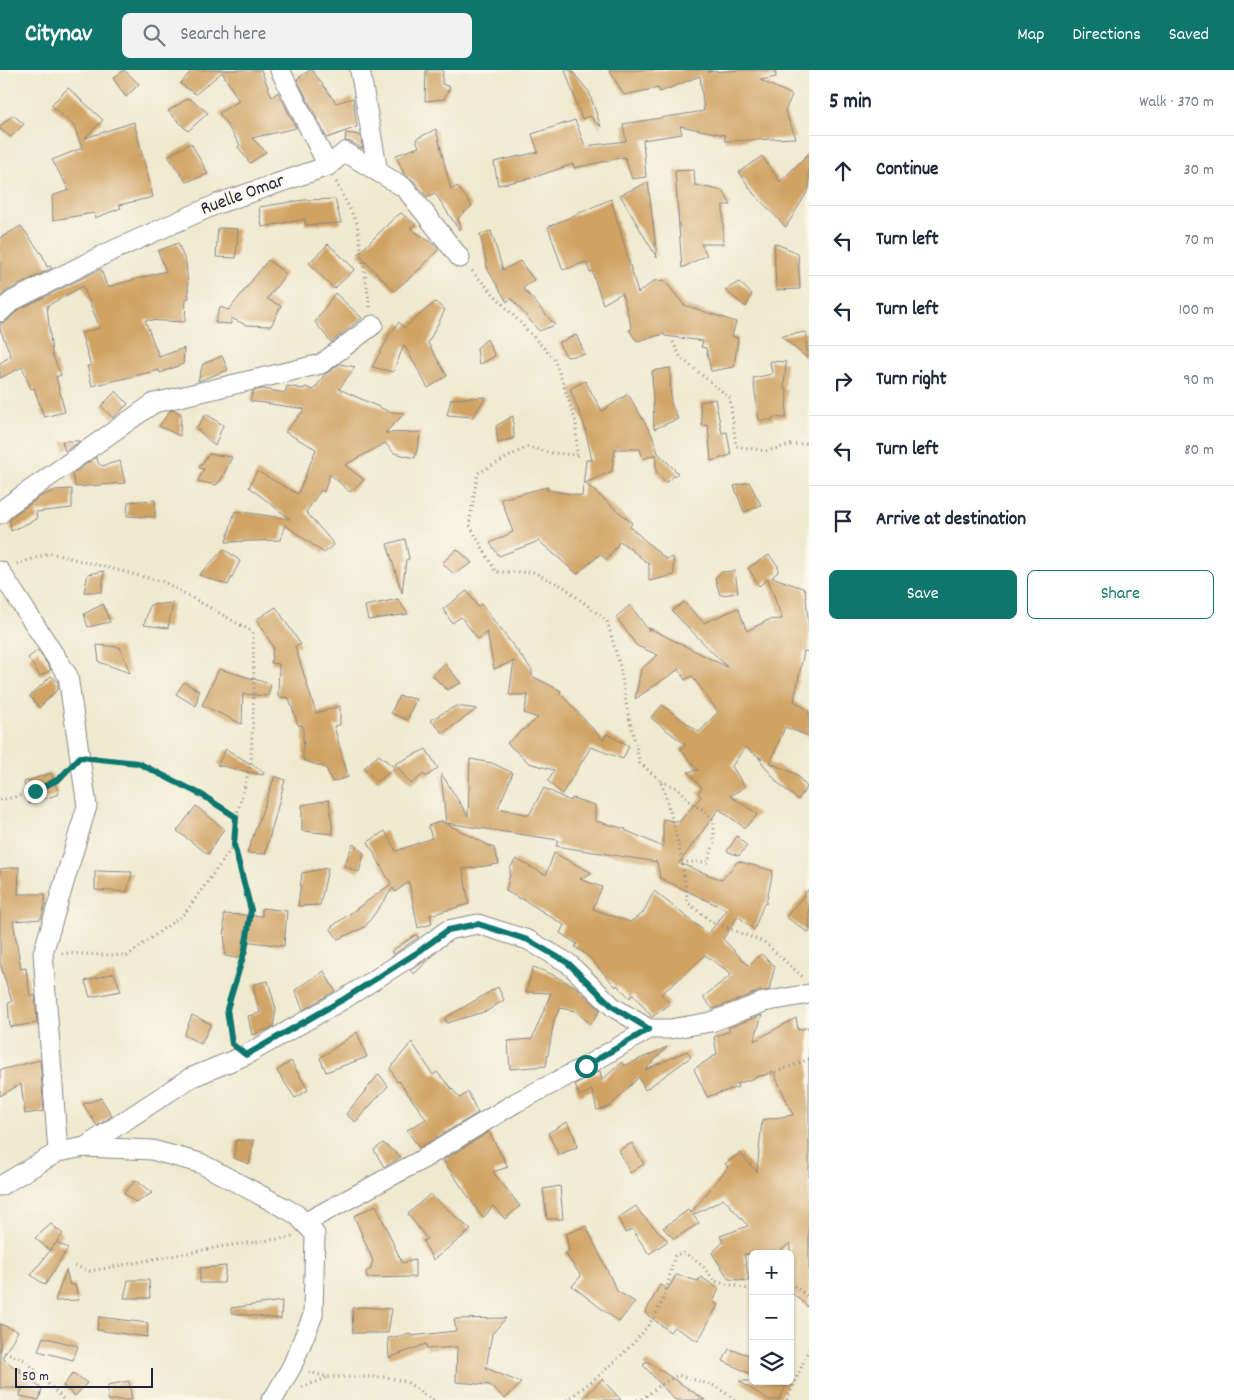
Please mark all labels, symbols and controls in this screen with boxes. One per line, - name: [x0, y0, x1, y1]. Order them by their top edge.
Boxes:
- search box: [122, 13, 472, 58]
- text: Citynav: [25, 18, 92, 52]
- icon: search: [140, 21, 168, 49]
- text: Search here: [180, 22, 266, 49]
- text: Map: [1017, 23, 1044, 48]
- text: Directions: [1072, 23, 1141, 48]
- text: Saved: [1169, 23, 1209, 48]
- text: 5 min: [829, 88, 872, 118]
- text: Walk · 370 m: [1139, 91, 1214, 114]
- icon: ahead: [829, 157, 857, 185]
- text: Continue: [876, 157, 938, 184]
- text: 30 m: [1184, 159, 1214, 182]
- street label: Ruelle Omar: [197, 168, 289, 224]
- icon: left: [829, 227, 857, 255]
- text: Turn left: [876, 227, 939, 254]
- text: 70 m: [1184, 229, 1214, 252]
- icon: left: [829, 297, 857, 325]
- text: Turn left: [876, 297, 939, 324]
- text: 100 m: [1178, 299, 1214, 322]
- icon: right: [829, 367, 857, 395]
- text: Turn right: [876, 367, 947, 394]
- text: 90 m: [1183, 369, 1214, 392]
- icon: left: [829, 437, 857, 465]
- text: Turn left: [876, 437, 939, 464]
- text: 80 m: [1184, 439, 1214, 462]
- icon: arrive: [829, 507, 857, 535]
- text: Arrive at destination: [876, 507, 1026, 534]
- button: Save: [829, 570, 1017, 619]
- button: Share: [1027, 570, 1214, 619]
- route end: [24, 780, 47, 803]
- route start: [575, 1055, 598, 1078]
- map controls: [749, 1250, 794, 1385]
- button: +: [749, 1250, 794, 1295]
- button: −: [749, 1295, 794, 1340]
- button: layers: [749, 1340, 794, 1385]
- scale bar: [15, 1365, 152, 1388]
- text: 50 m: [22, 1367, 49, 1387]

